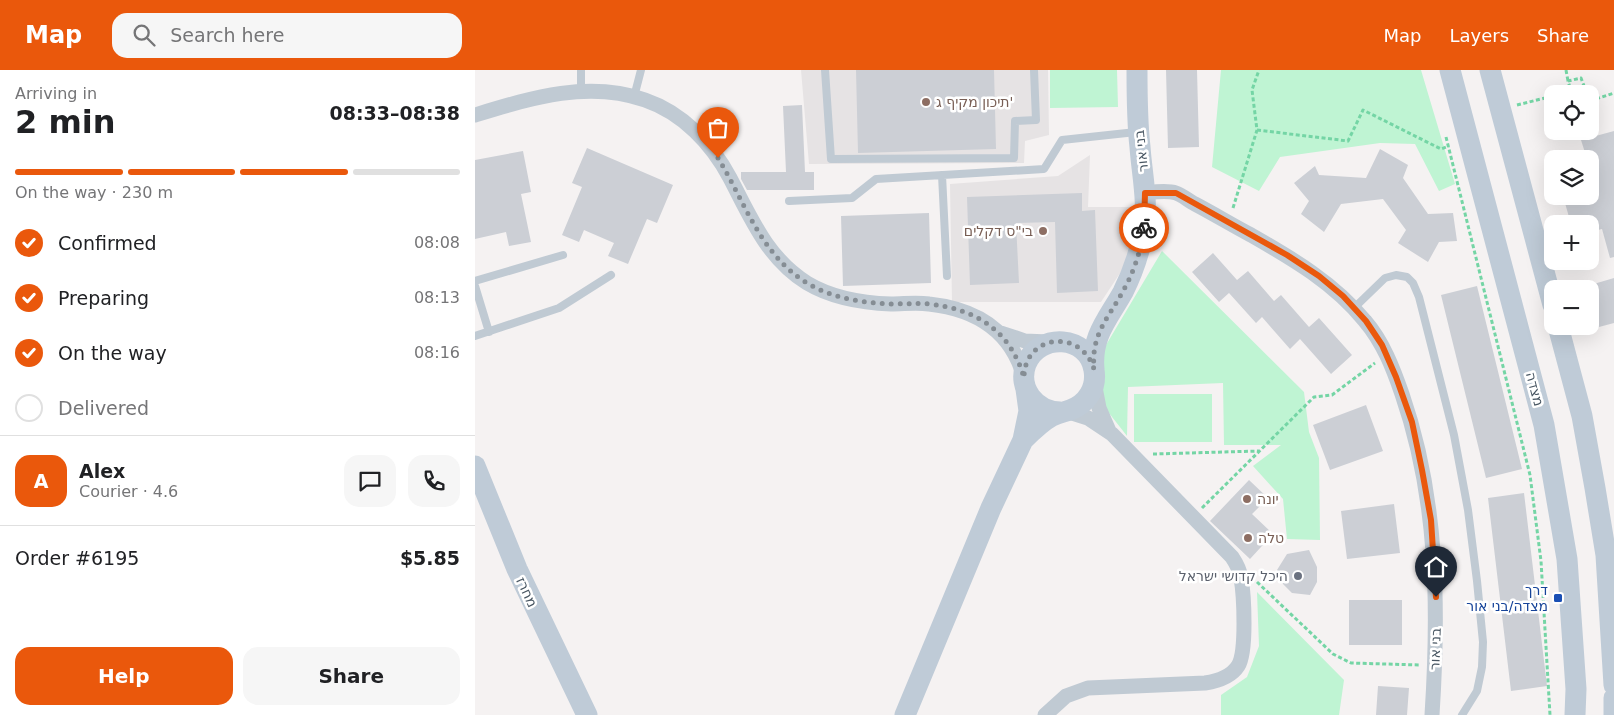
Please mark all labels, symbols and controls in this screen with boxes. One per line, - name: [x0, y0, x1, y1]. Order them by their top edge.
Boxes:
- search box: [112, 13, 462, 58]
- text: Map: [25, 21, 82, 49]
- icon: search: [130, 21, 158, 49]
- text: Search here: [170, 24, 284, 46]
- text: Map: [1383, 25, 1421, 46]
- text: Layers: [1449, 25, 1509, 46]
- text: Share: [1537, 25, 1589, 46]
- text: Arriving in: [15, 84, 97, 103]
- map controls: [1544, 85, 1599, 335]
- button: locate: [1544, 85, 1599, 140]
- place label: תיכון מקיף ג': [936, 94, 1013, 110]
- marker: תיכון מקיף ג': [920, 96, 932, 108]
- text: 08:33–08:38: [330, 102, 460, 124]
- text: 2 min: [15, 103, 116, 141]
- pin: [697, 107, 739, 158]
- icon: bag: [704, 114, 732, 142]
- street label: בני אור: [1131, 129, 1151, 173]
- button: layers: [1544, 150, 1599, 205]
- text: On the way · 230 m: [15, 183, 173, 202]
- courier: [1119, 203, 1169, 253]
- icon: bike: [1130, 214, 1158, 242]
- button: +: [1544, 215, 1599, 270]
- place label: בי"ס דקלים: [964, 223, 1033, 239]
- marker: בי"ס דקלים: [1037, 225, 1049, 237]
- icon: check: [15, 229, 43, 257]
- text: Confirmed: [58, 232, 157, 254]
- text: 08:08: [414, 233, 460, 252]
- button: −: [1544, 280, 1599, 335]
- icon: check: [15, 284, 43, 312]
- text: Preparing: [58, 287, 149, 309]
- text: 08:13: [414, 288, 460, 307]
- icon: check: [15, 339, 43, 367]
- text: On the way: [58, 342, 167, 364]
- text: 08:16: [414, 343, 460, 362]
- street label: מצדה: [1523, 370, 1547, 408]
- text: Delivered: [58, 397, 149, 419]
- button: chat: [344, 455, 396, 507]
- button: phone: [408, 455, 460, 507]
- text: Alex: [79, 460, 125, 482]
- text: A: [34, 470, 48, 492]
- text: Courier · 4.6: [79, 482, 178, 501]
- place label: יונה: [1257, 491, 1279, 507]
- marker: יונה: [1241, 493, 1253, 505]
- place label: טלה: [1258, 530, 1284, 546]
- marker: טלה: [1242, 532, 1254, 544]
- pin: [1415, 546, 1457, 597]
- text: Order #6195: [15, 547, 139, 569]
- text: $5.85: [400, 547, 460, 569]
- icon: home: [1422, 553, 1450, 581]
- place label: היכל קדושי ישראל: [1179, 568, 1288, 584]
- marker: היכל קדושי ישראל: [1292, 570, 1304, 582]
- street label: מחרז: [513, 574, 541, 610]
- place label: דרך מצדה/בני אור: [1466, 582, 1548, 614]
- marker: דרך מצדה/בני אור: [1552, 592, 1564, 604]
- street label: בני אור: [1426, 628, 1444, 670]
- button: Help: [15, 647, 233, 705]
- button: Share: [243, 647, 460, 705]

